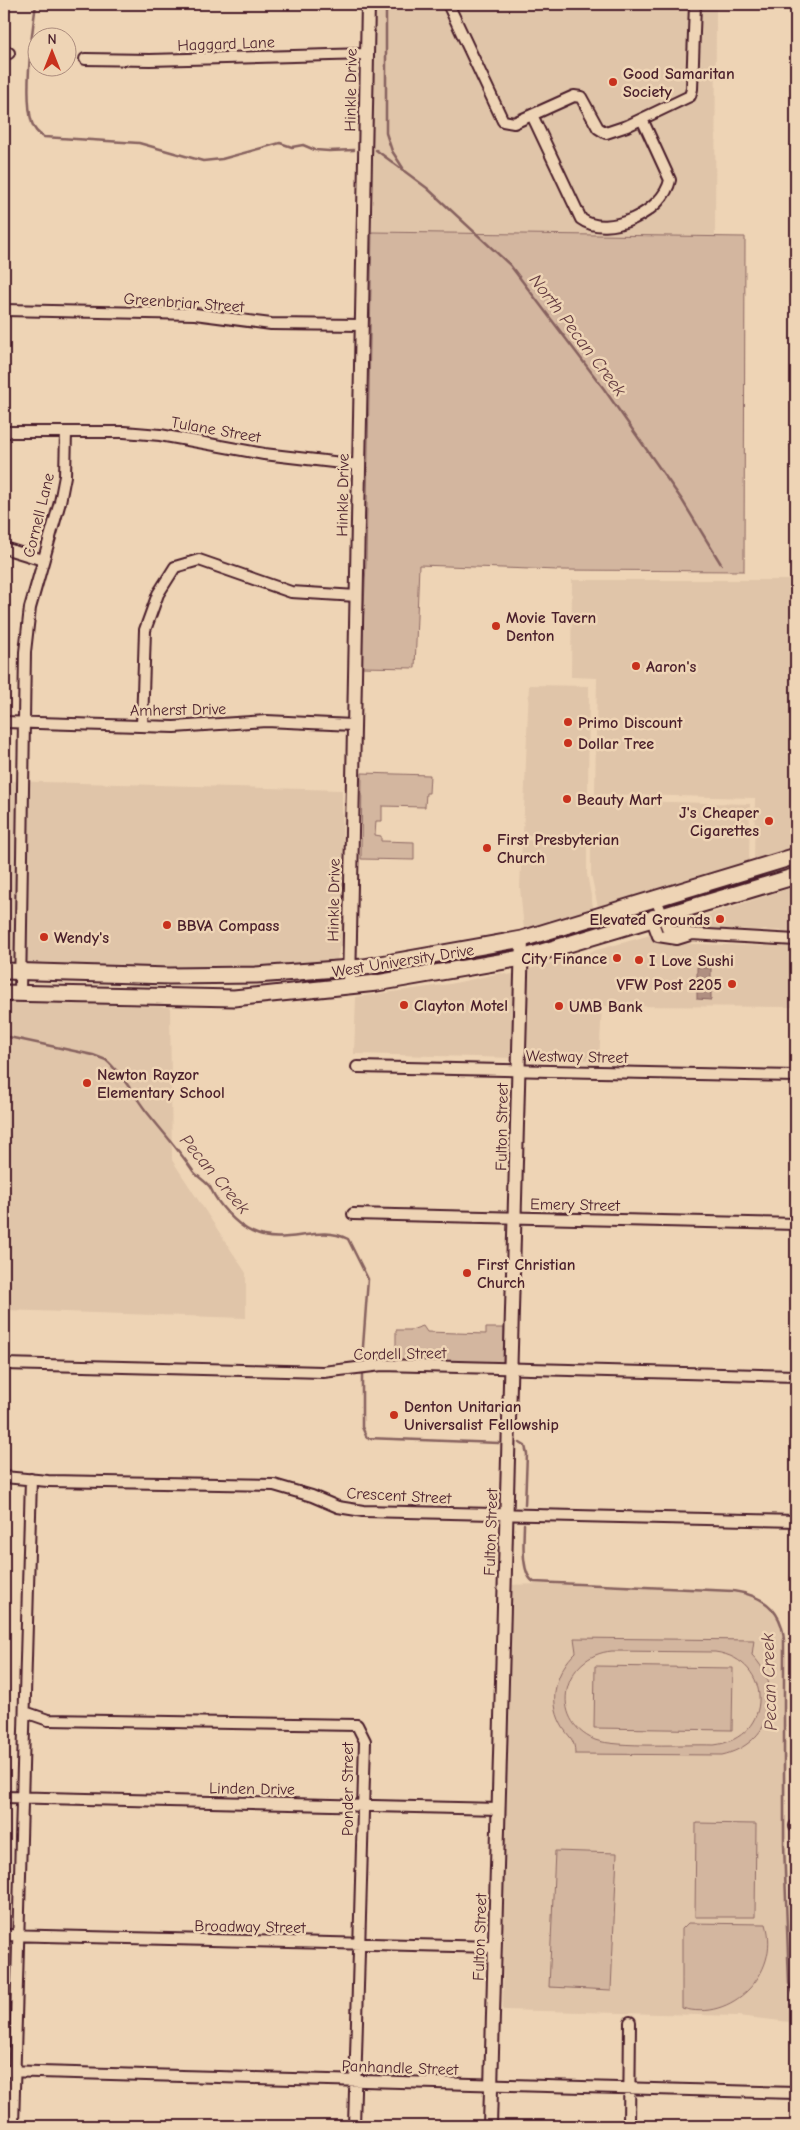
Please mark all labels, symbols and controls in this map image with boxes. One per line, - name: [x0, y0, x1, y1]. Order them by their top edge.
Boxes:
- north arrow: [28, 28, 78, 78]
- text: N: [47, 31, 57, 48]
- street label: Haggard Lane: [177, 33, 275, 55]
- street label: Hinkle Drive: [341, 48, 361, 132]
- place label: Good Samaritan Society: [623, 65, 735, 101]
- marker: Good Samaritan Society: [607, 76, 619, 88]
- water label: North Pecan Creek: [525, 270, 630, 401]
- street label: Greenbriar Street: [123, 290, 245, 316]
- street label: Tulane Street: [170, 413, 262, 447]
- street label: Hinkle Drive: [333, 453, 353, 537]
- street label: Cornell Lane: [20, 471, 58, 559]
- place label: Movie Tavern Denton: [506, 609, 596, 645]
- marker: Movie Tavern Denton: [490, 620, 502, 632]
- place label: Aaron's: [646, 658, 696, 676]
- marker: Aaron's: [630, 660, 642, 672]
- street label: Amherst Drive: [130, 700, 226, 720]
- place label: Primo Discount: [578, 714, 683, 732]
- marker: Primo Discount: [562, 716, 574, 728]
- place label: Dollar Tree: [578, 735, 654, 753]
- marker: Dollar Tree: [562, 737, 574, 749]
- place label: Beauty Mart: [577, 791, 663, 809]
- marker: Beauty Mart: [561, 793, 573, 805]
- place label: J's Cheaper Cigarettes: [679, 804, 760, 840]
- marker: J's Cheaper Cigarettes: [763, 815, 775, 827]
- place label: First Presbyterian Church: [497, 831, 619, 867]
- marker: First Presbyterian Church: [481, 842, 493, 854]
- street label: Hinkle Drive: [324, 858, 344, 942]
- place label: Elevated Grounds: [590, 911, 710, 929]
- marker: Elevated Grounds: [714, 913, 726, 925]
- place label: BBVA Compass: [177, 917, 279, 935]
- marker: BBVA Compass: [161, 919, 173, 931]
- place label: Wendy's: [54, 929, 109, 947]
- marker: Wendy's: [38, 931, 50, 943]
- street label: West University Drive: [331, 941, 475, 981]
- place label: City Finance: [521, 950, 607, 968]
- marker: City Finance: [611, 952, 623, 964]
- place label: I Love Sushi: [649, 952, 734, 970]
- marker: I Love Sushi: [633, 954, 645, 966]
- place label: VFW Post 2205: [616, 976, 722, 994]
- marker: VFW Post 2205: [726, 978, 738, 990]
- place label: Clayton Motel: [414, 997, 508, 1015]
- place label: UMB Bank: [569, 998, 643, 1016]
- marker: Clayton Motel: [398, 999, 410, 1011]
- marker: UMB Bank: [553, 1000, 565, 1012]
- street label: Westway Street: [526, 1047, 629, 1067]
- place label: Newton Rayzor Elementary School: [97, 1066, 225, 1102]
- marker: Newton Rayzor Elementary School: [81, 1077, 93, 1089]
- street label: Fulton Street: [492, 1083, 512, 1171]
- water label: Pecan Creek: [175, 1130, 254, 1219]
- street label: Emery Street: [530, 1195, 620, 1215]
- place label: First Christian Church: [477, 1256, 576, 1292]
- marker: First Christian Church: [461, 1267, 473, 1279]
- street label: Cordell Street: [353, 1344, 447, 1364]
- place label: Denton Unitarian Universalist Fellowship: [404, 1398, 559, 1434]
- marker: Denton Unitarian Universalist Fellowship: [388, 1409, 400, 1421]
- street label: Crescent Street: [346, 1484, 452, 1508]
- street label: Fulton Street: [480, 1487, 502, 1576]
- water label: Pecan Creek: [757, 1633, 782, 1731]
- street label: Ponder Street: [339, 1742, 357, 1836]
- street label: Linden Drive: [209, 1779, 295, 1799]
- street label: Fulton Street: [469, 1892, 491, 1981]
- street label: Broadway Street: [194, 1917, 306, 1937]
- street label: Panhandle Street: [341, 2057, 459, 2079]

